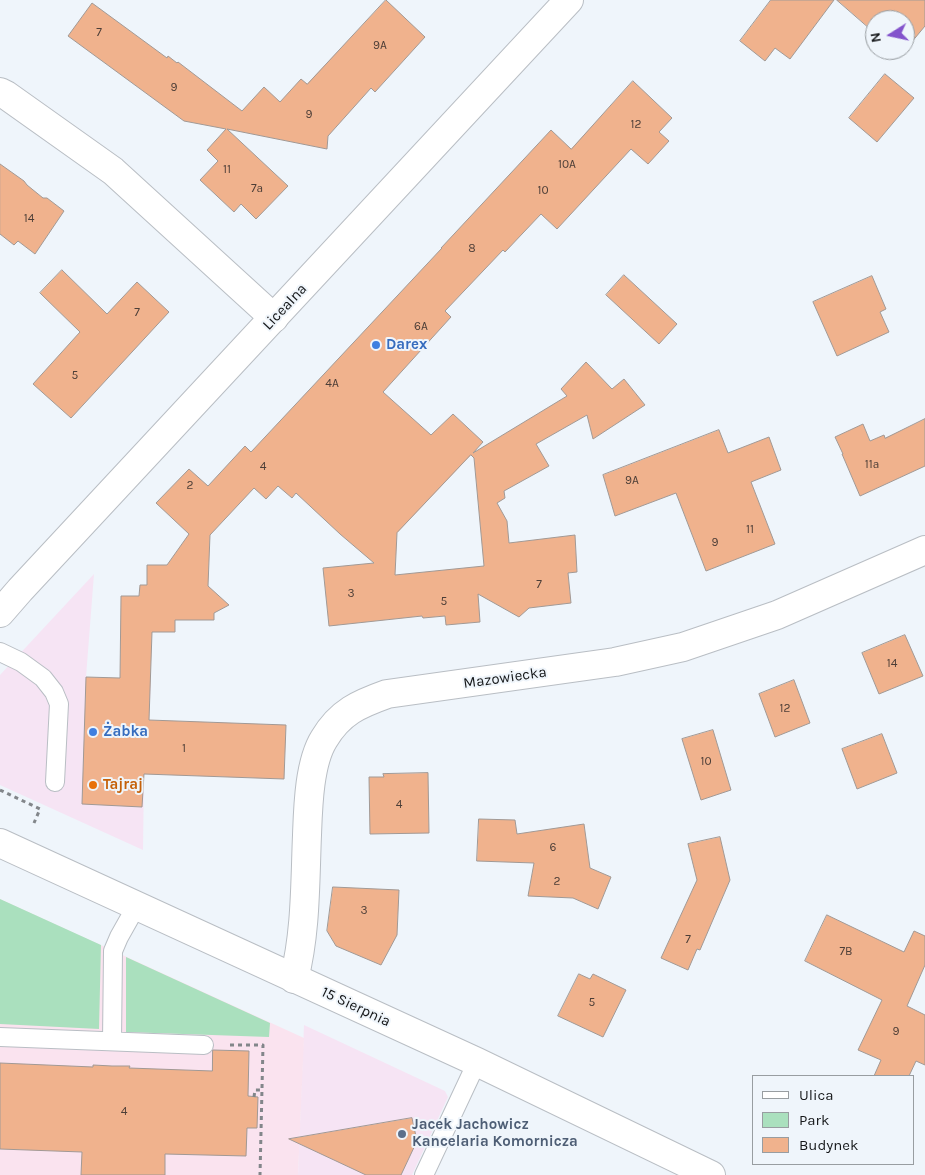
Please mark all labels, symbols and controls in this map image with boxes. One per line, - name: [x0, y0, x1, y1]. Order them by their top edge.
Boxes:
- north arrow: [865, 10, 915, 60]
- house number: 7: [96, 26, 102, 40]
- text: N: [866, 31, 885, 44]
- house number: 9A: [373, 39, 387, 53]
- house number: 9: [171, 81, 177, 95]
- house number: 9: [306, 108, 312, 122]
- house number: 12: [631, 118, 641, 132]
- house number: 10A: [558, 158, 576, 172]
- house number: 11: [223, 163, 231, 177]
- house number: 7a: [251, 182, 263, 196]
- house number: 10: [537, 184, 549, 198]
- house number: 14: [24, 212, 34, 226]
- house number: 8: [468, 242, 476, 256]
- street label: Licealna: [259, 280, 311, 334]
- house number: 7: [134, 306, 140, 320]
- house number: 6A: [414, 320, 428, 334]
- place label: Darex: [386, 336, 427, 354]
- marker: Darex: [370, 339, 382, 351]
- house number: 5: [72, 369, 78, 383]
- house number: 4A: [325, 377, 339, 391]
- house number: 11a: [865, 458, 879, 472]
- house number: 4: [260, 460, 266, 474]
- house number: 9A: [625, 474, 639, 488]
- house number: 2: [187, 479, 193, 493]
- house number: 11: [746, 523, 754, 537]
- house number: 9: [712, 536, 718, 550]
- house number: 7: [536, 578, 542, 592]
- house number: 3: [347, 587, 355, 601]
- house number: 5: [441, 595, 447, 609]
- house number: 14: [887, 657, 897, 671]
- street label: Mazowiecka: [462, 663, 548, 693]
- house number: 12: [780, 702, 790, 716]
- place label: Żabka: [103, 723, 148, 741]
- marker: Żabka: [87, 726, 99, 738]
- house number: 1: [182, 742, 186, 756]
- house number: 10: [700, 755, 712, 769]
- place label: Tajraj: [103, 776, 143, 794]
- marker: Tajraj: [87, 779, 99, 791]
- house number: 4: [396, 798, 402, 812]
- house number: 6: [550, 841, 556, 855]
- house number: 2: [554, 875, 560, 889]
- house number: 3: [360, 904, 368, 918]
- house number: 7: [685, 933, 691, 947]
- house number: 7B: [839, 945, 853, 959]
- street label: 15 Sierpnia: [319, 983, 393, 1031]
- house number: 5: [589, 996, 595, 1010]
- house number: 9: [893, 1025, 899, 1039]
- legend: [752, 1075, 915, 1165]
- text: Ulica: [799, 1086, 833, 1104]
- house number: 4: [121, 1105, 127, 1119]
- text: Park: [799, 1111, 829, 1129]
- place label: Jacek Jachowicz Kancelaria Komornicza: [412, 1116, 578, 1151]
- marker: Jacek Jachowicz Kancelaria Komornicza: [396, 1128, 408, 1140]
- text: Budynek: [799, 1136, 858, 1154]

